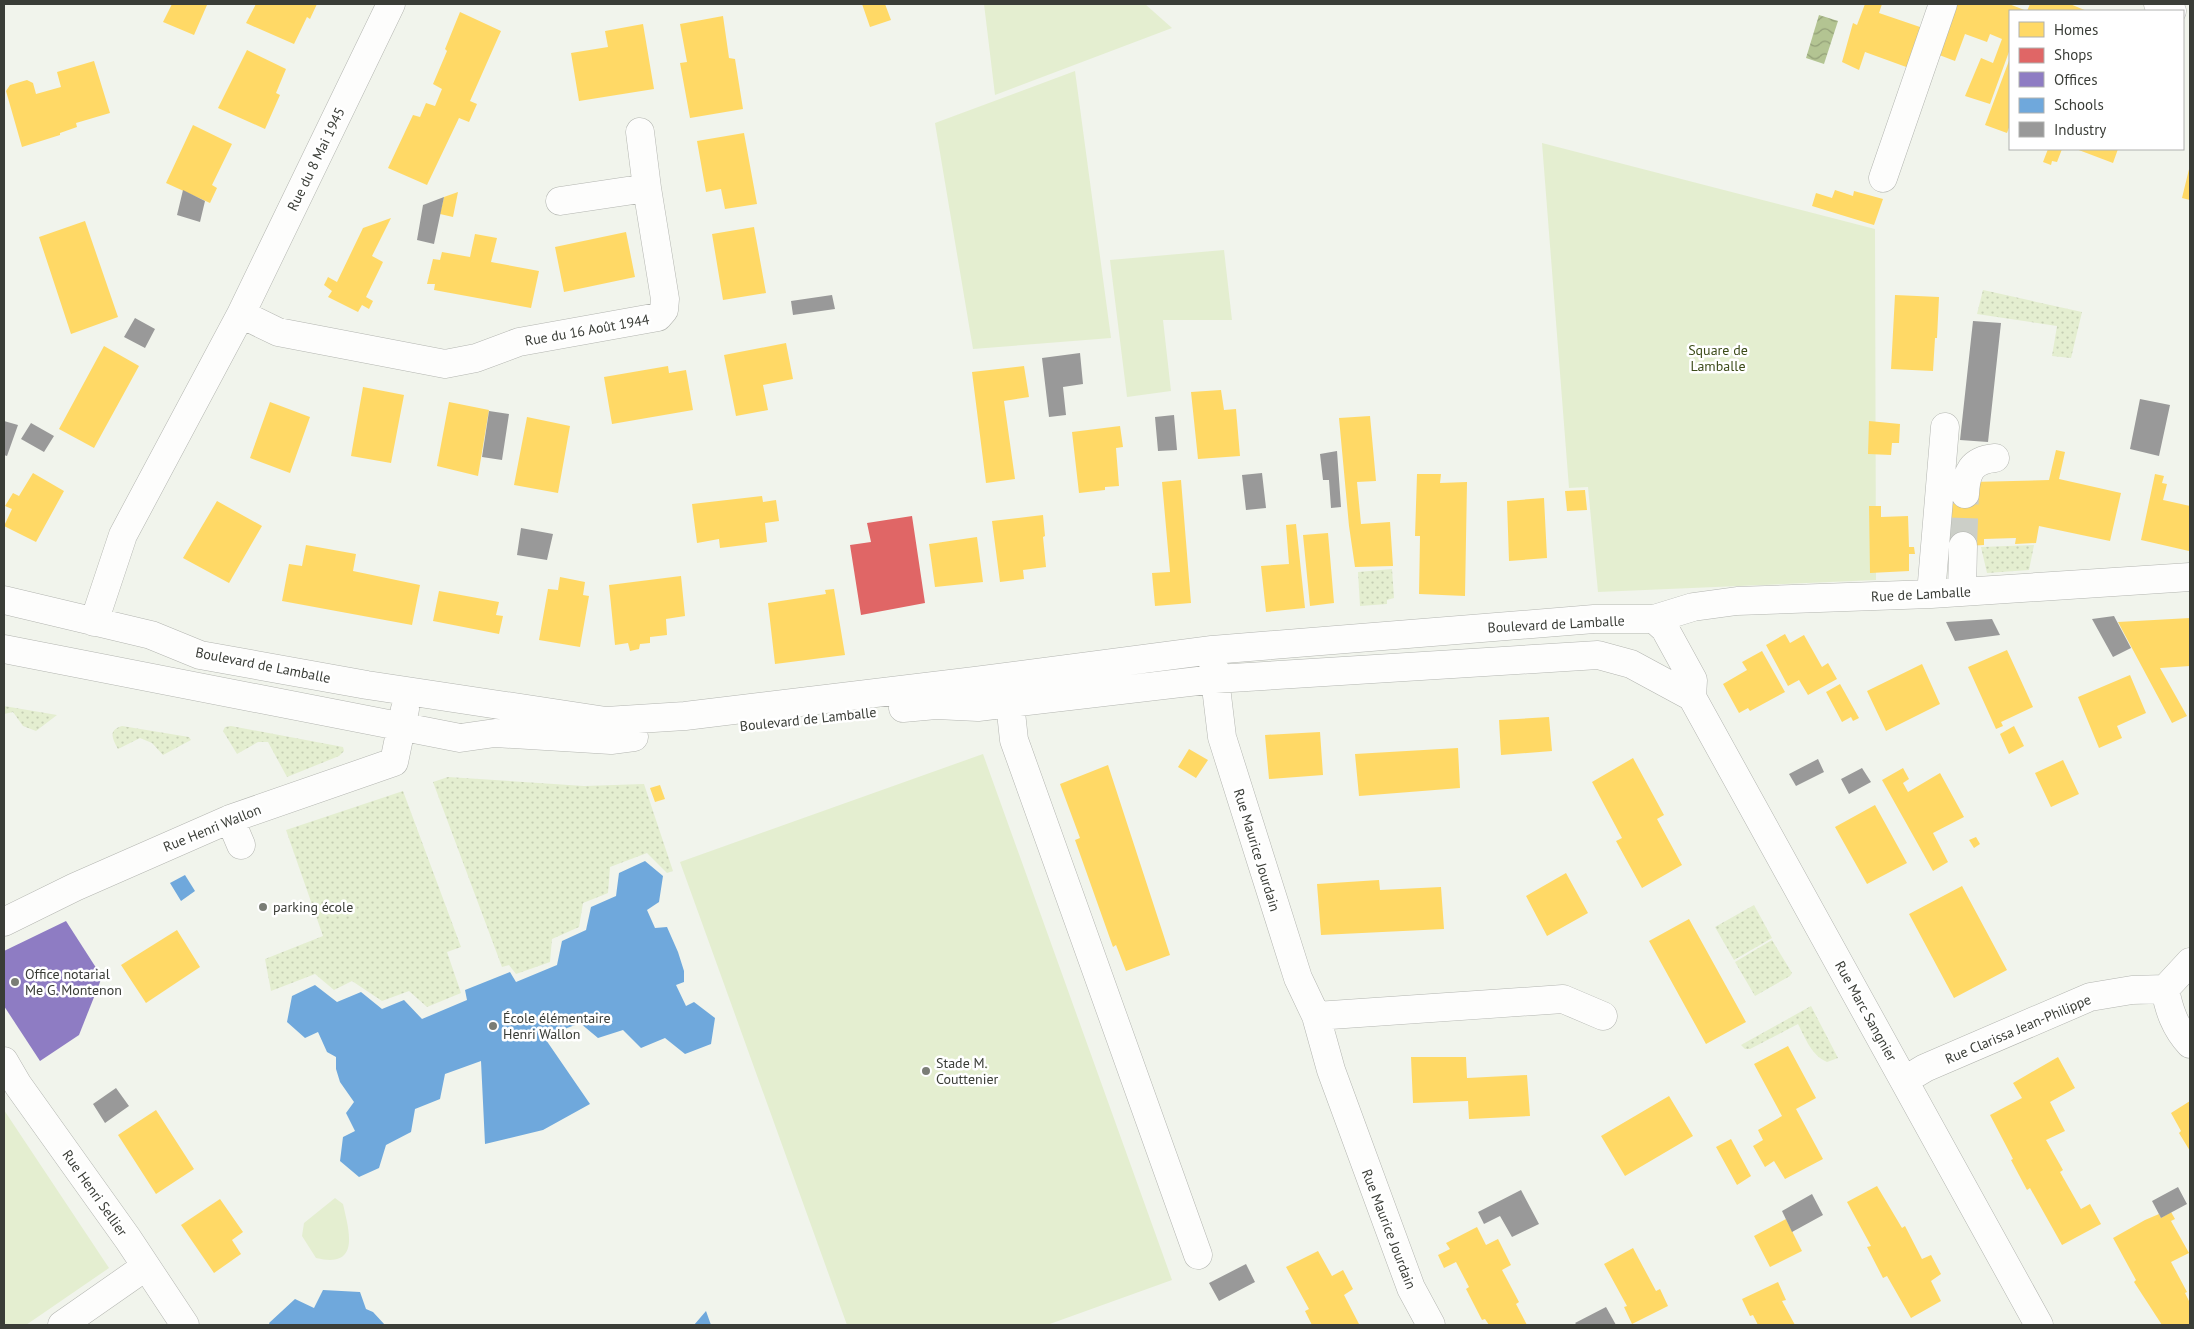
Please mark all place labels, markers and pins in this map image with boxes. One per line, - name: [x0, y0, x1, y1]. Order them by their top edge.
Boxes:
- place label: parking école: [273, 898, 353, 916]
- marker: parking école: [257, 901, 269, 913]
- place label: Office notarial Me G. Montenon: [25, 965, 122, 999]
- marker: Office notarial Me G. Montenon: [9, 976, 21, 988]
- place label: École élémentaire Henri Wallon: [503, 1009, 611, 1043]
- marker: École élémentaire Henri Wallon: [487, 1020, 499, 1032]
- place label: Stade M. Couttenier: [936, 1054, 999, 1088]
- marker: Stade M. Couttenier: [920, 1065, 932, 1077]

